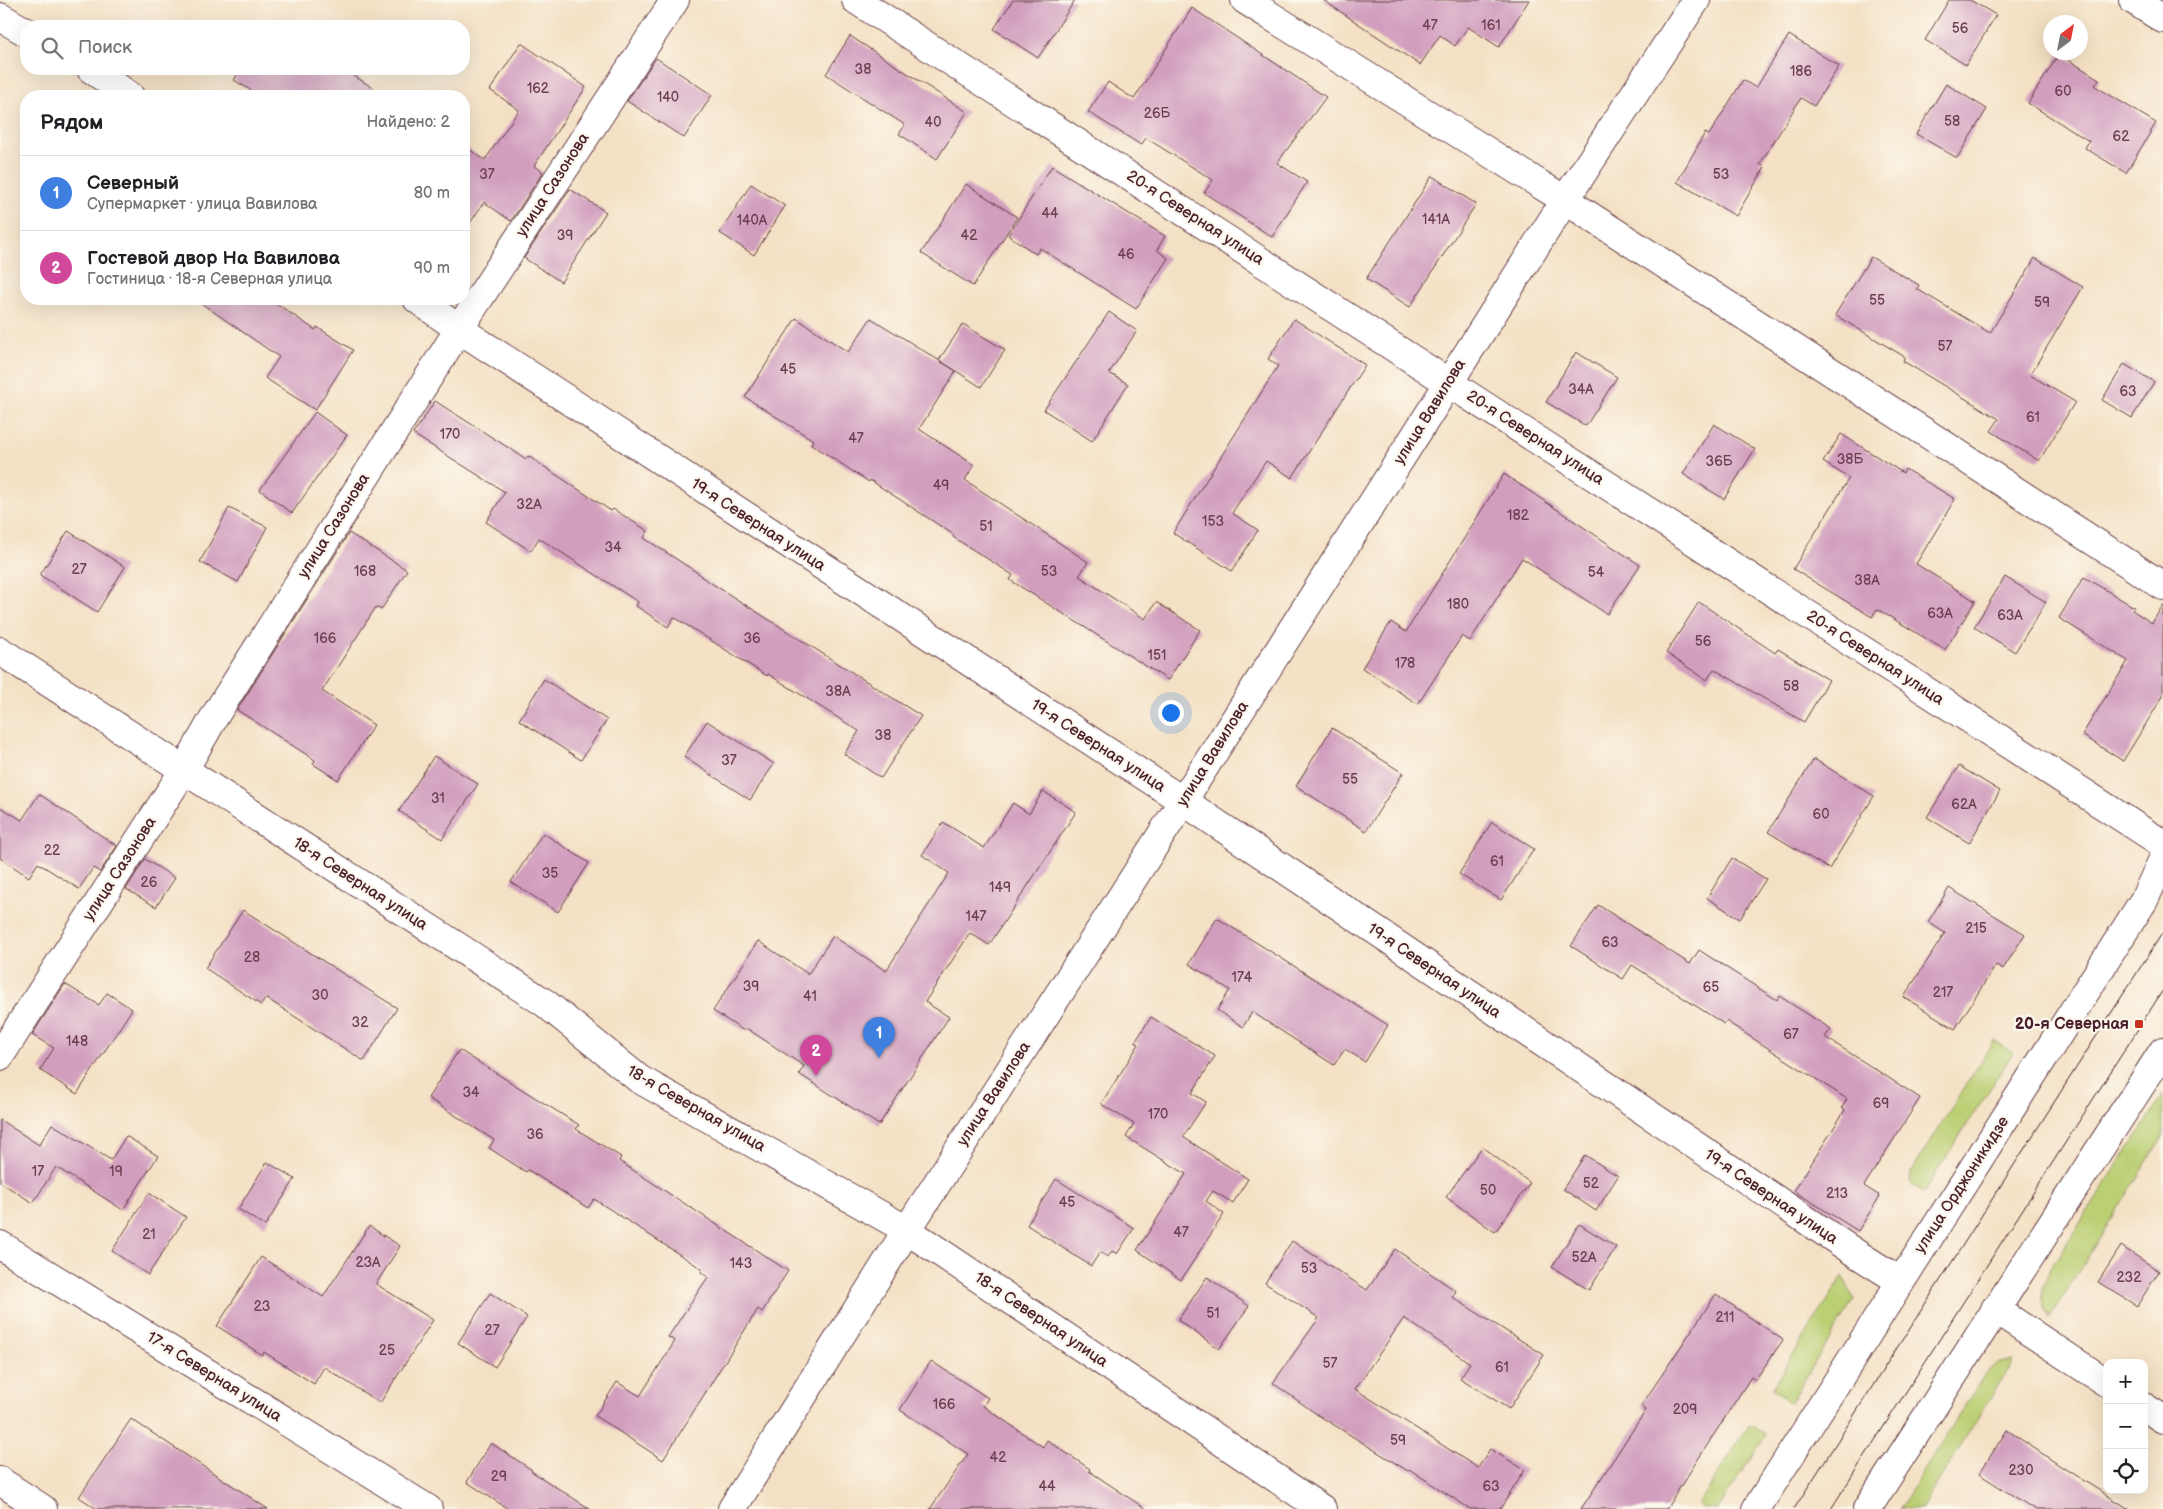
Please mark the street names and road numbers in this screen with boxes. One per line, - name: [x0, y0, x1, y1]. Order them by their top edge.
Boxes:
- street label: улица Сазонова: [512, 129, 594, 241]
- street label: 20-я Северная улица: [1123, 166, 1268, 270]
- street label: улица Вавилова: [1390, 355, 1470, 468]
- street label: 20-я Северная улица: [1463, 386, 1608, 490]
- street label: улица Сазонова: [294, 470, 374, 582]
- street label: 19-я Северная улица: [687, 474, 829, 576]
- street label: 20-я Северная улица: [1803, 606, 1948, 710]
- street label: 19-я Северная улица: [1027, 695, 1169, 797]
- street label: улица Вавилова: [1173, 697, 1253, 810]
- street label: улица Сазонова: [79, 813, 161, 925]
- street label: 18-я Северная улица: [289, 833, 431, 935]
- street label: 19-я Северная улица: [1364, 919, 1505, 1023]
- street label: улица Вавилова: [953, 1038, 1035, 1150]
- street label: 18-я Северная улица: [623, 1062, 769, 1157]
- street label: улица Орджоникидзе: [1911, 1113, 2013, 1257]
- street label: 19-я Северная улица: [1701, 1145, 1842, 1249]
- street label: 18-я Северная улица: [971, 1268, 1112, 1372]
- street label: 17-я Северная улица: [143, 1328, 285, 1426]

